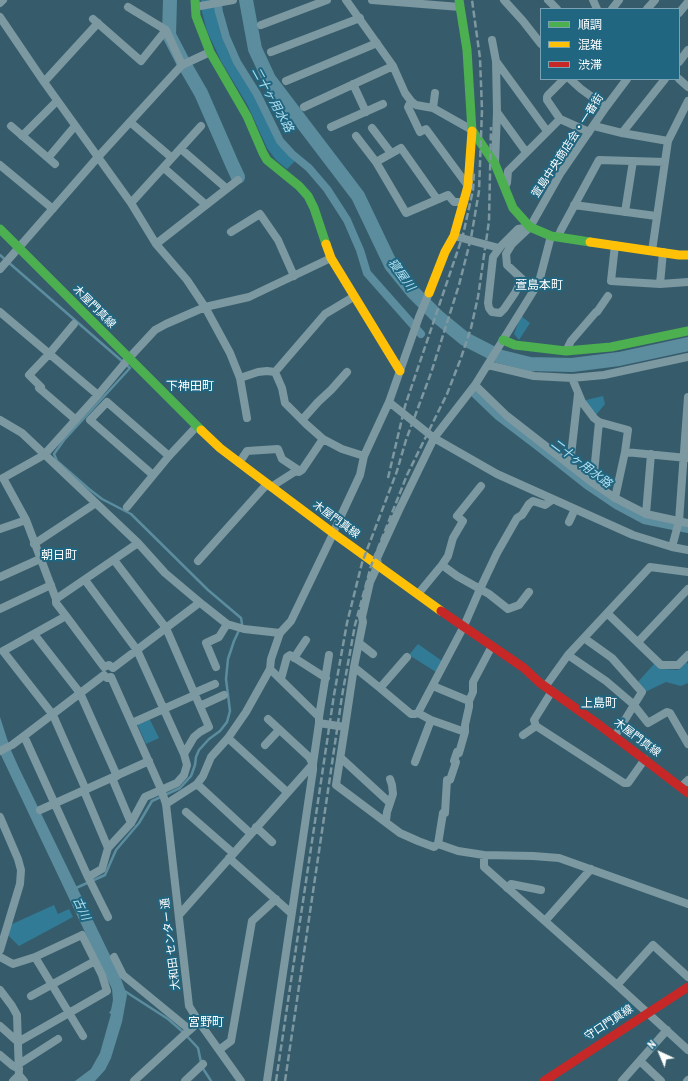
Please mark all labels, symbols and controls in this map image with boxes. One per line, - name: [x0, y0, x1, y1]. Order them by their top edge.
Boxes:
- legend: [540, 8, 680, 80]
- text: 順調: [578, 17, 602, 33]
- text: 混雑: [578, 37, 602, 53]
- text: 渋滞: [578, 57, 602, 73]
- water label: 二十ヶ用水路: [248, 65, 296, 135]
- street label: 萱島中央商店会・一番街: [530, 92, 606, 200]
- water label: 寝屋川: [385, 256, 417, 294]
- district label: 萱島本町: [515, 279, 563, 293]
- street label: 木屋門真線: [70, 283, 118, 331]
- district label: 下神田町: [166, 380, 214, 394]
- water label: 二十ヶ用水路: [548, 437, 614, 491]
- street label: 木屋門真線: [310, 498, 362, 542]
- district label: 朝日町: [41, 549, 77, 563]
- district label: 上島町: [581, 697, 617, 711]
- street label: 木屋門真線: [611, 716, 663, 760]
- water label: 古川: [69, 895, 93, 923]
- street label: 大和田 センター 通: [159, 897, 183, 991]
- street label: 守口門真線: [582, 1002, 636, 1044]
- district label: 宮野町: [188, 1016, 224, 1030]
- north arrow: [640, 1033, 680, 1073]
- text: N: [644, 1037, 659, 1052]

